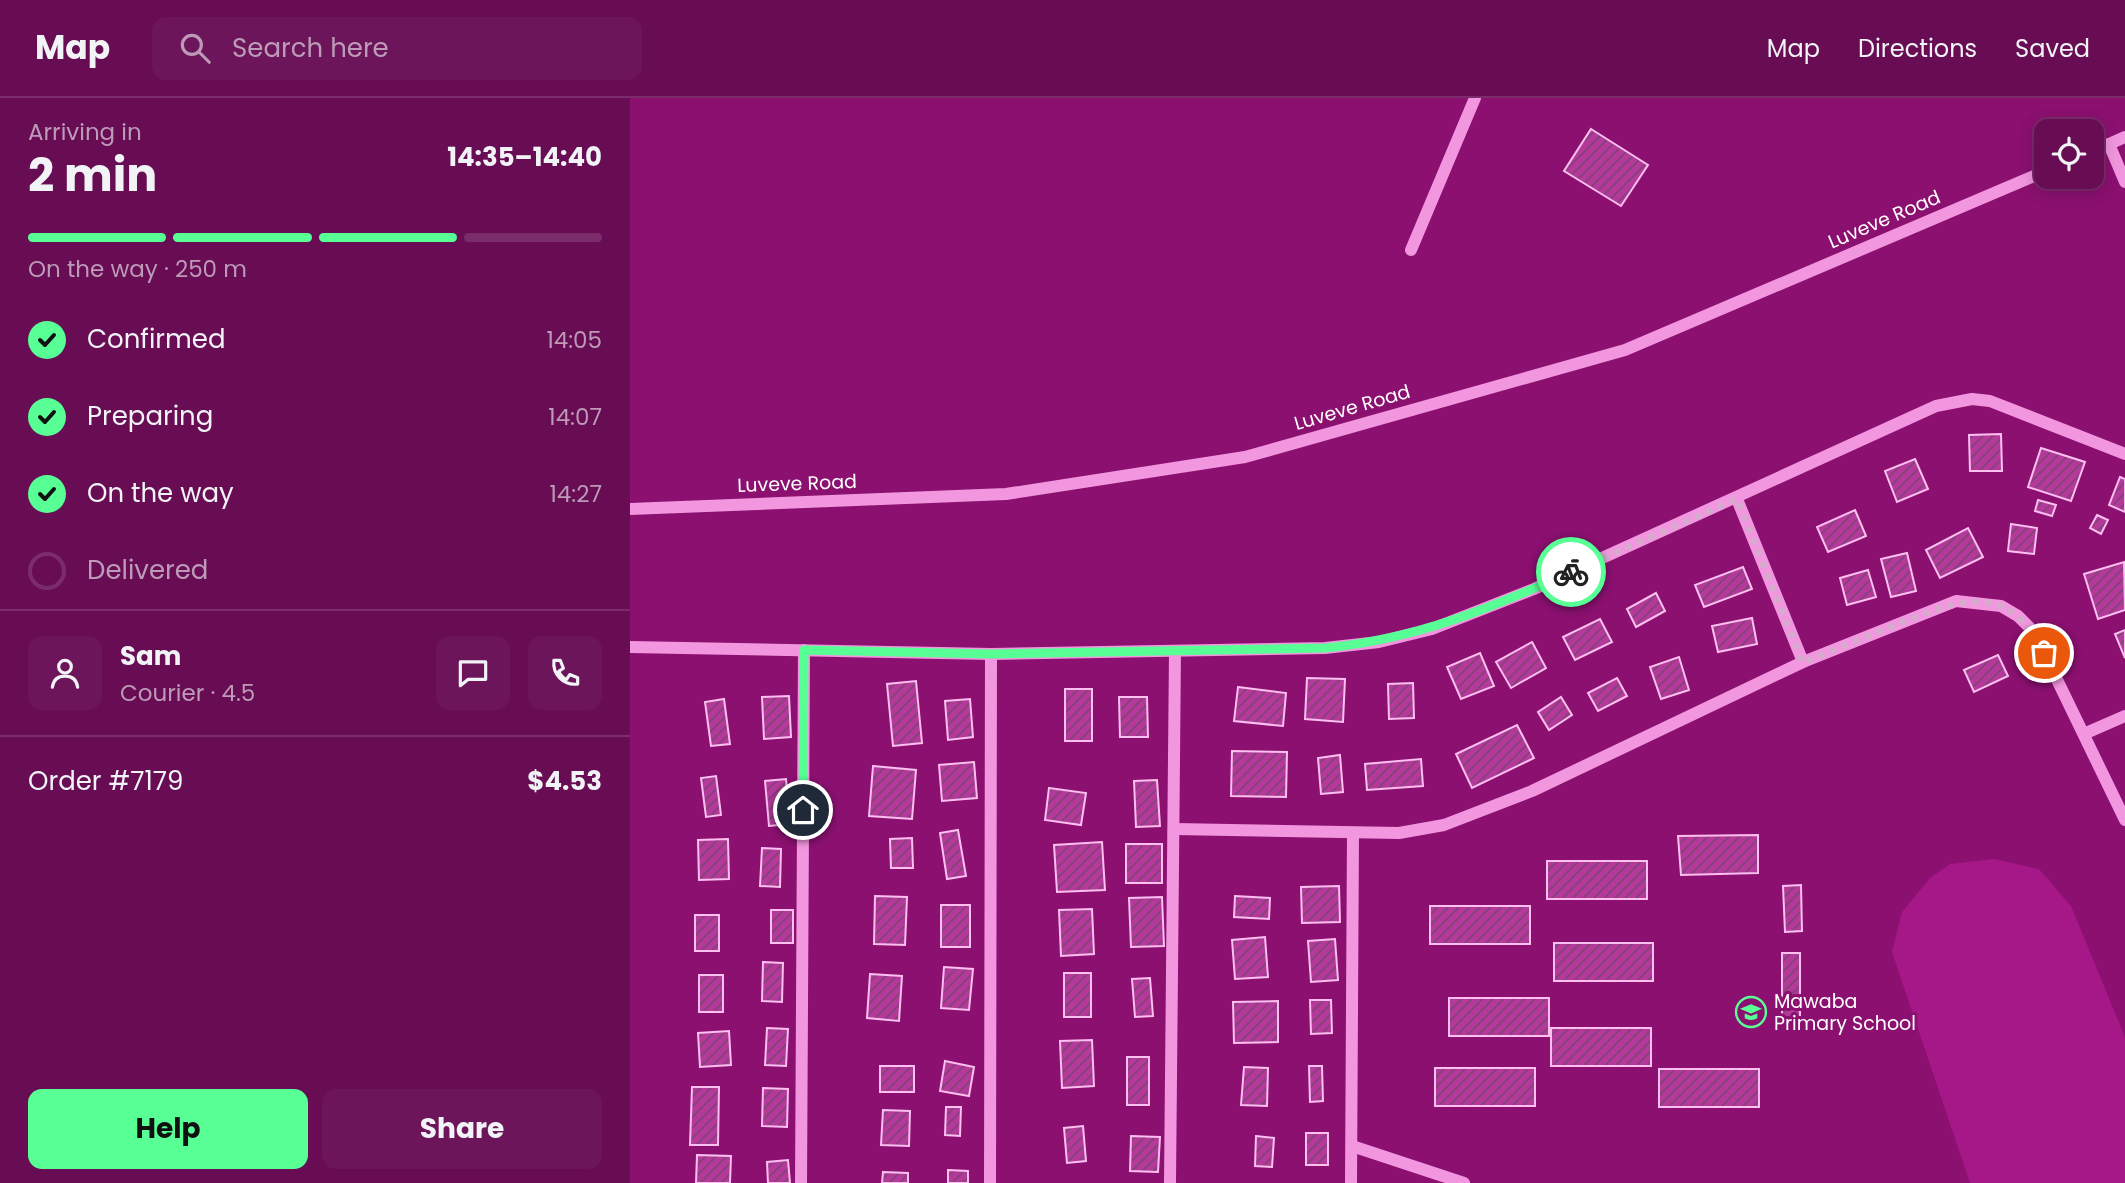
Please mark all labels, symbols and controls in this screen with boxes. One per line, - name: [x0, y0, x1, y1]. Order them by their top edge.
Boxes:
- search box: [152, 17, 642, 80]
- text: Map: [35, 24, 110, 71]
- icon: search: [176, 29, 214, 67]
- text: Search here: [232, 30, 389, 66]
- text: Map: [1767, 32, 1820, 65]
- text: Directions: [1858, 32, 1977, 65]
- text: Saved: [2015, 32, 2090, 65]
- text: Arriving in: [28, 116, 142, 148]
- map controls: [2034, 119, 2104, 189]
- button: locate: [2034, 119, 2104, 189]
- text: 14:35–14:40: [447, 139, 602, 175]
- text: 2 min: [28, 143, 157, 207]
- street label: Luveve Road: [1824, 184, 1945, 255]
- text: On the way · 250 m: [28, 253, 247, 285]
- icon: check: [28, 321, 66, 359]
- text: Confirmed: [87, 321, 225, 357]
- text: 14:05: [546, 324, 602, 356]
- street label: Luveve Road: [1291, 378, 1413, 437]
- icon: check: [28, 398, 66, 436]
- text: Preparing: [87, 398, 213, 434]
- text: 14:07: [548, 401, 602, 433]
- street label: Luveve Road: [737, 468, 857, 499]
- icon: check: [28, 475, 66, 513]
- text: On the way: [87, 475, 234, 511]
- text: 14:27: [549, 478, 602, 510]
- courier: [1536, 537, 1606, 607]
- text: Delivered: [87, 552, 208, 588]
- icon: bike: [1552, 553, 1590, 591]
- pin: [2014, 623, 2074, 683]
- icon: bag: [2025, 634, 2063, 672]
- button: person: [28, 636, 102, 710]
- button: chat: [436, 636, 510, 710]
- button: phone: [528, 636, 602, 710]
- text: Sam: [120, 638, 181, 674]
- text: Courier · 4.5: [120, 677, 255, 709]
- text: Order #7179: [28, 763, 183, 799]
- text: $4.53: [527, 763, 602, 799]
- pin: [773, 780, 833, 840]
- icon: home: [784, 791, 822, 829]
- place label: Mawaba Primary School: [1774, 988, 1916, 1037]
- school or university icon: Mawaba Primary School: [1734, 995, 1768, 1029]
- button: Help: [28, 1089, 308, 1169]
- button: Share: [322, 1089, 602, 1169]

